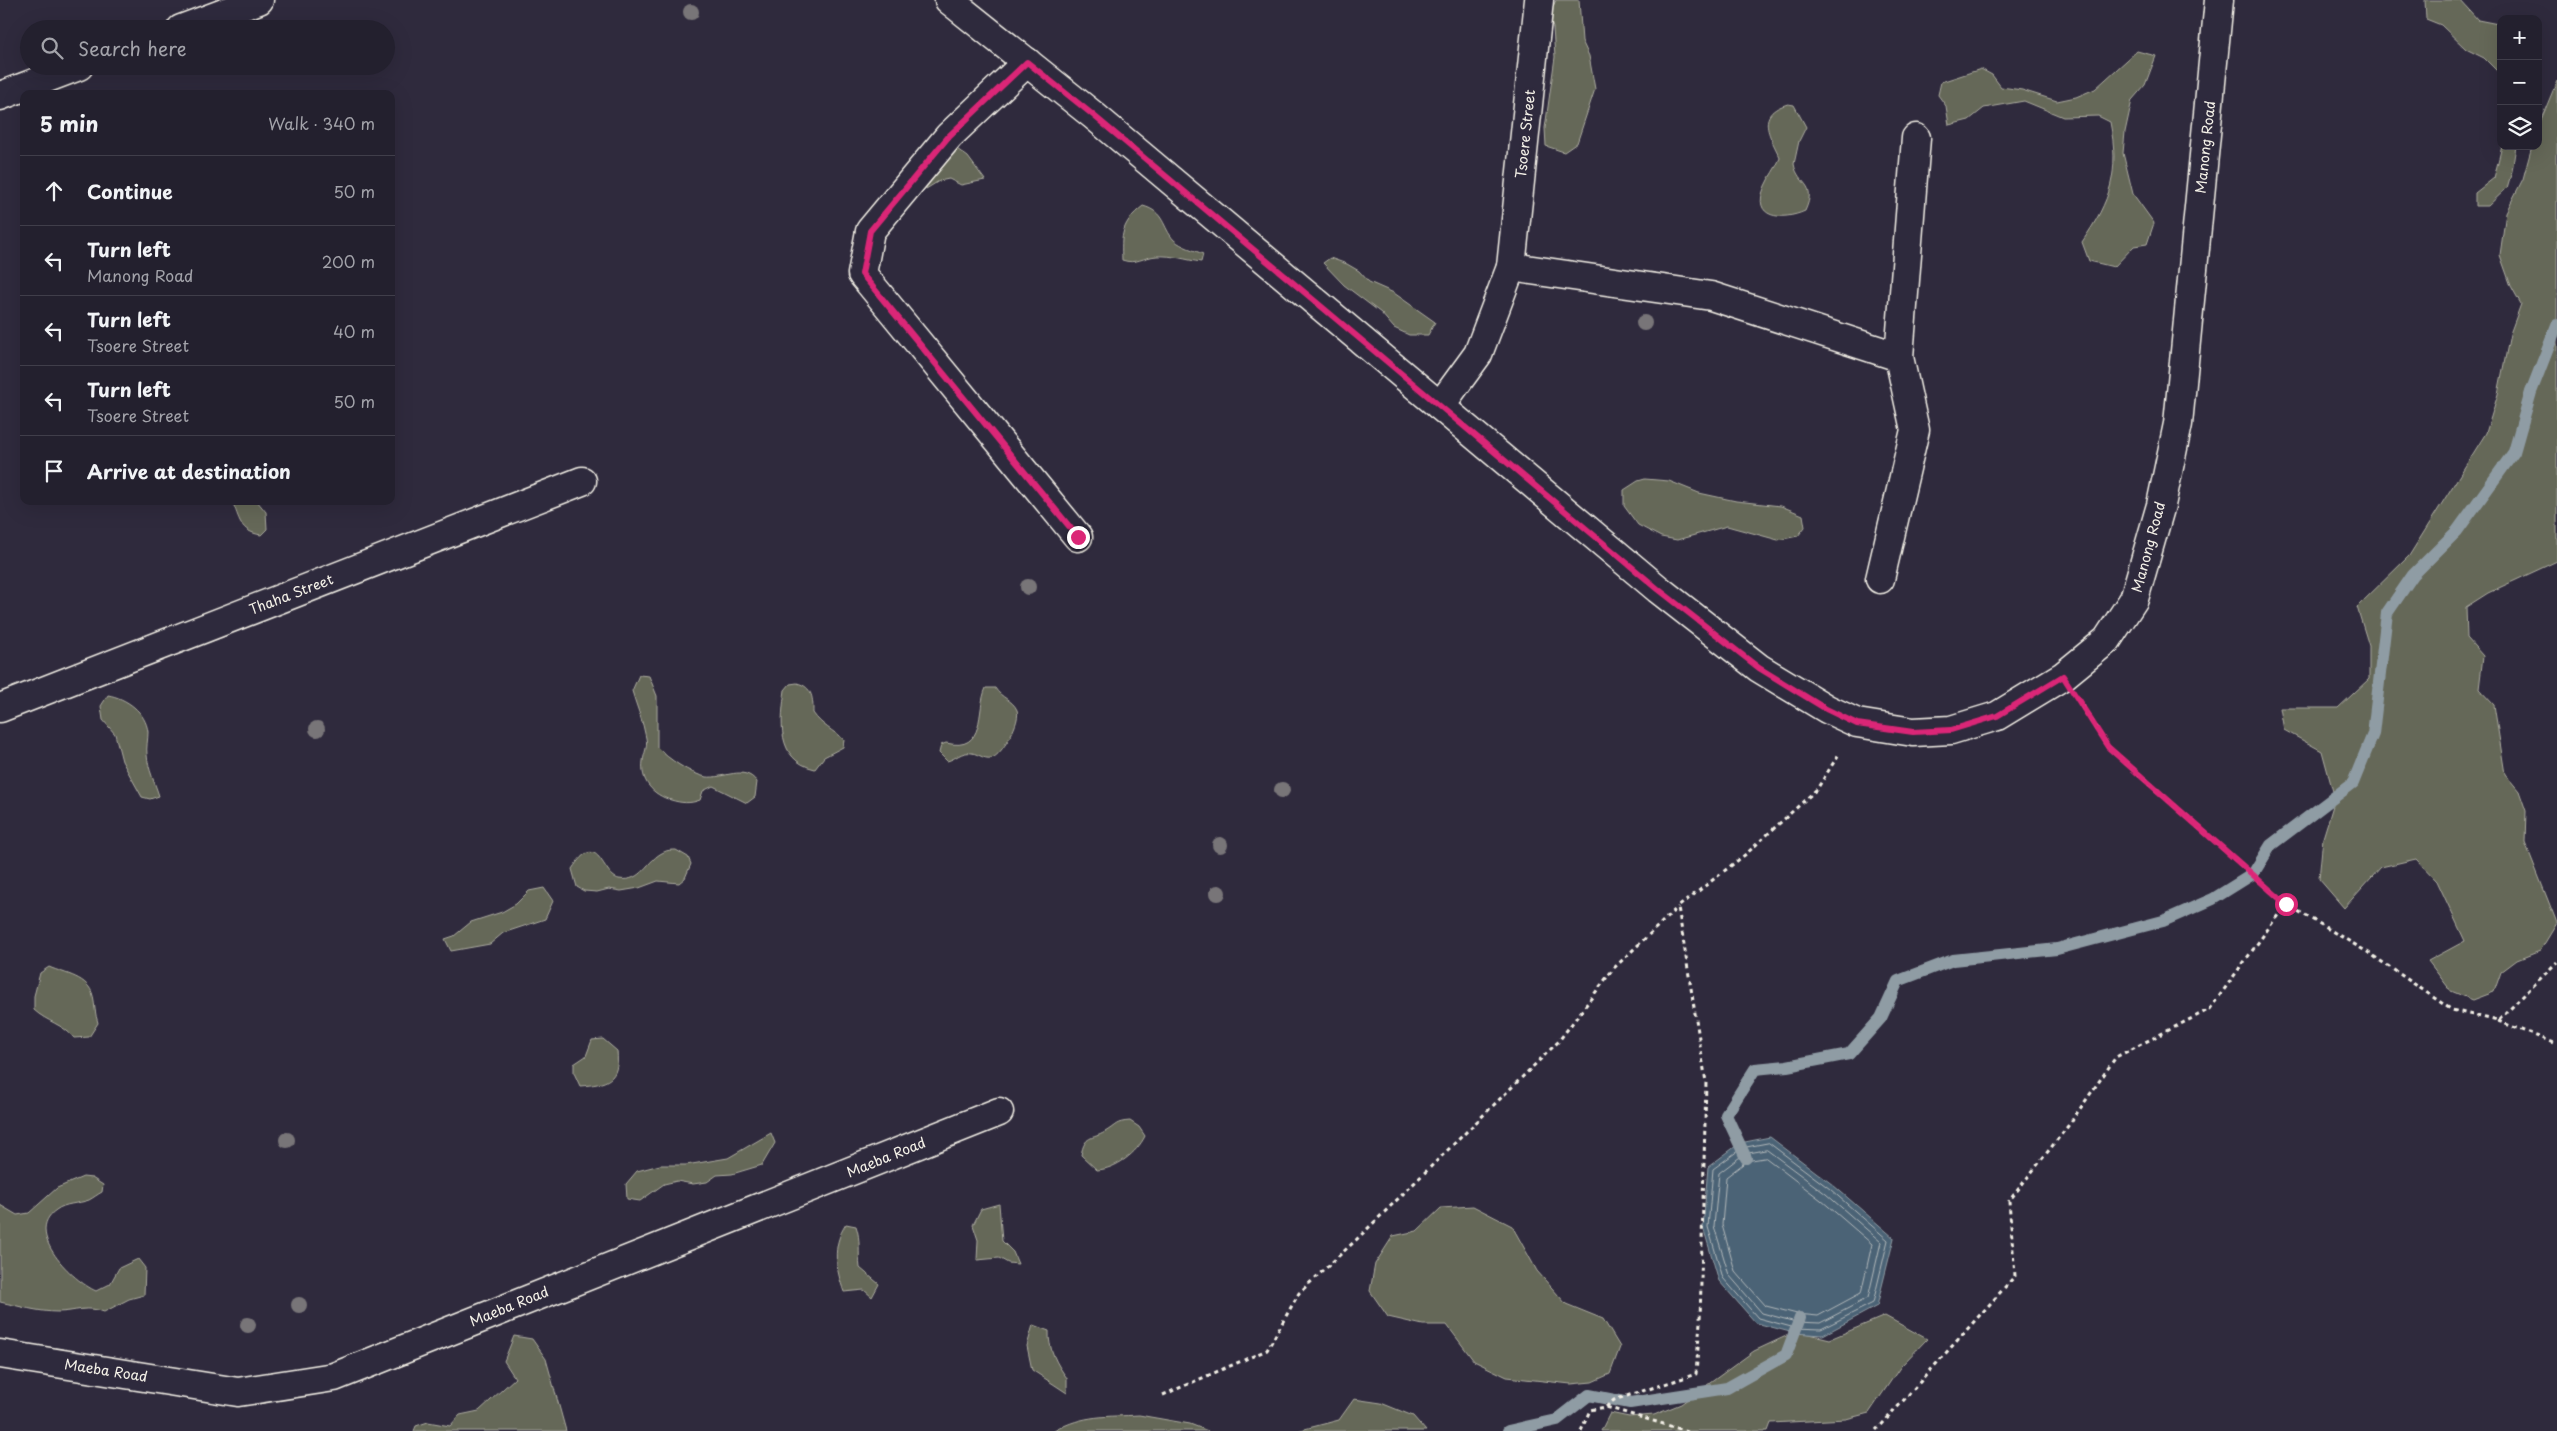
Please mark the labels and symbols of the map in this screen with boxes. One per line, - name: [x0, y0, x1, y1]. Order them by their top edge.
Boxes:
- street label: Tsoere Street: [1510, 88, 1540, 180]
- street label: Manong Road: [2190, 100, 2220, 194]
- street label: Manong Road: [2126, 499, 2170, 595]
- route end: [1067, 526, 1090, 549]
- street label: Thaha Street: [246, 568, 336, 620]
- route start: [2275, 893, 2298, 916]
- street label: Maeba Road: [843, 1132, 929, 1182]
- street label: Maeba Road: [466, 1281, 552, 1331]
- street label: Maeba Road: [63, 1353, 149, 1387]

